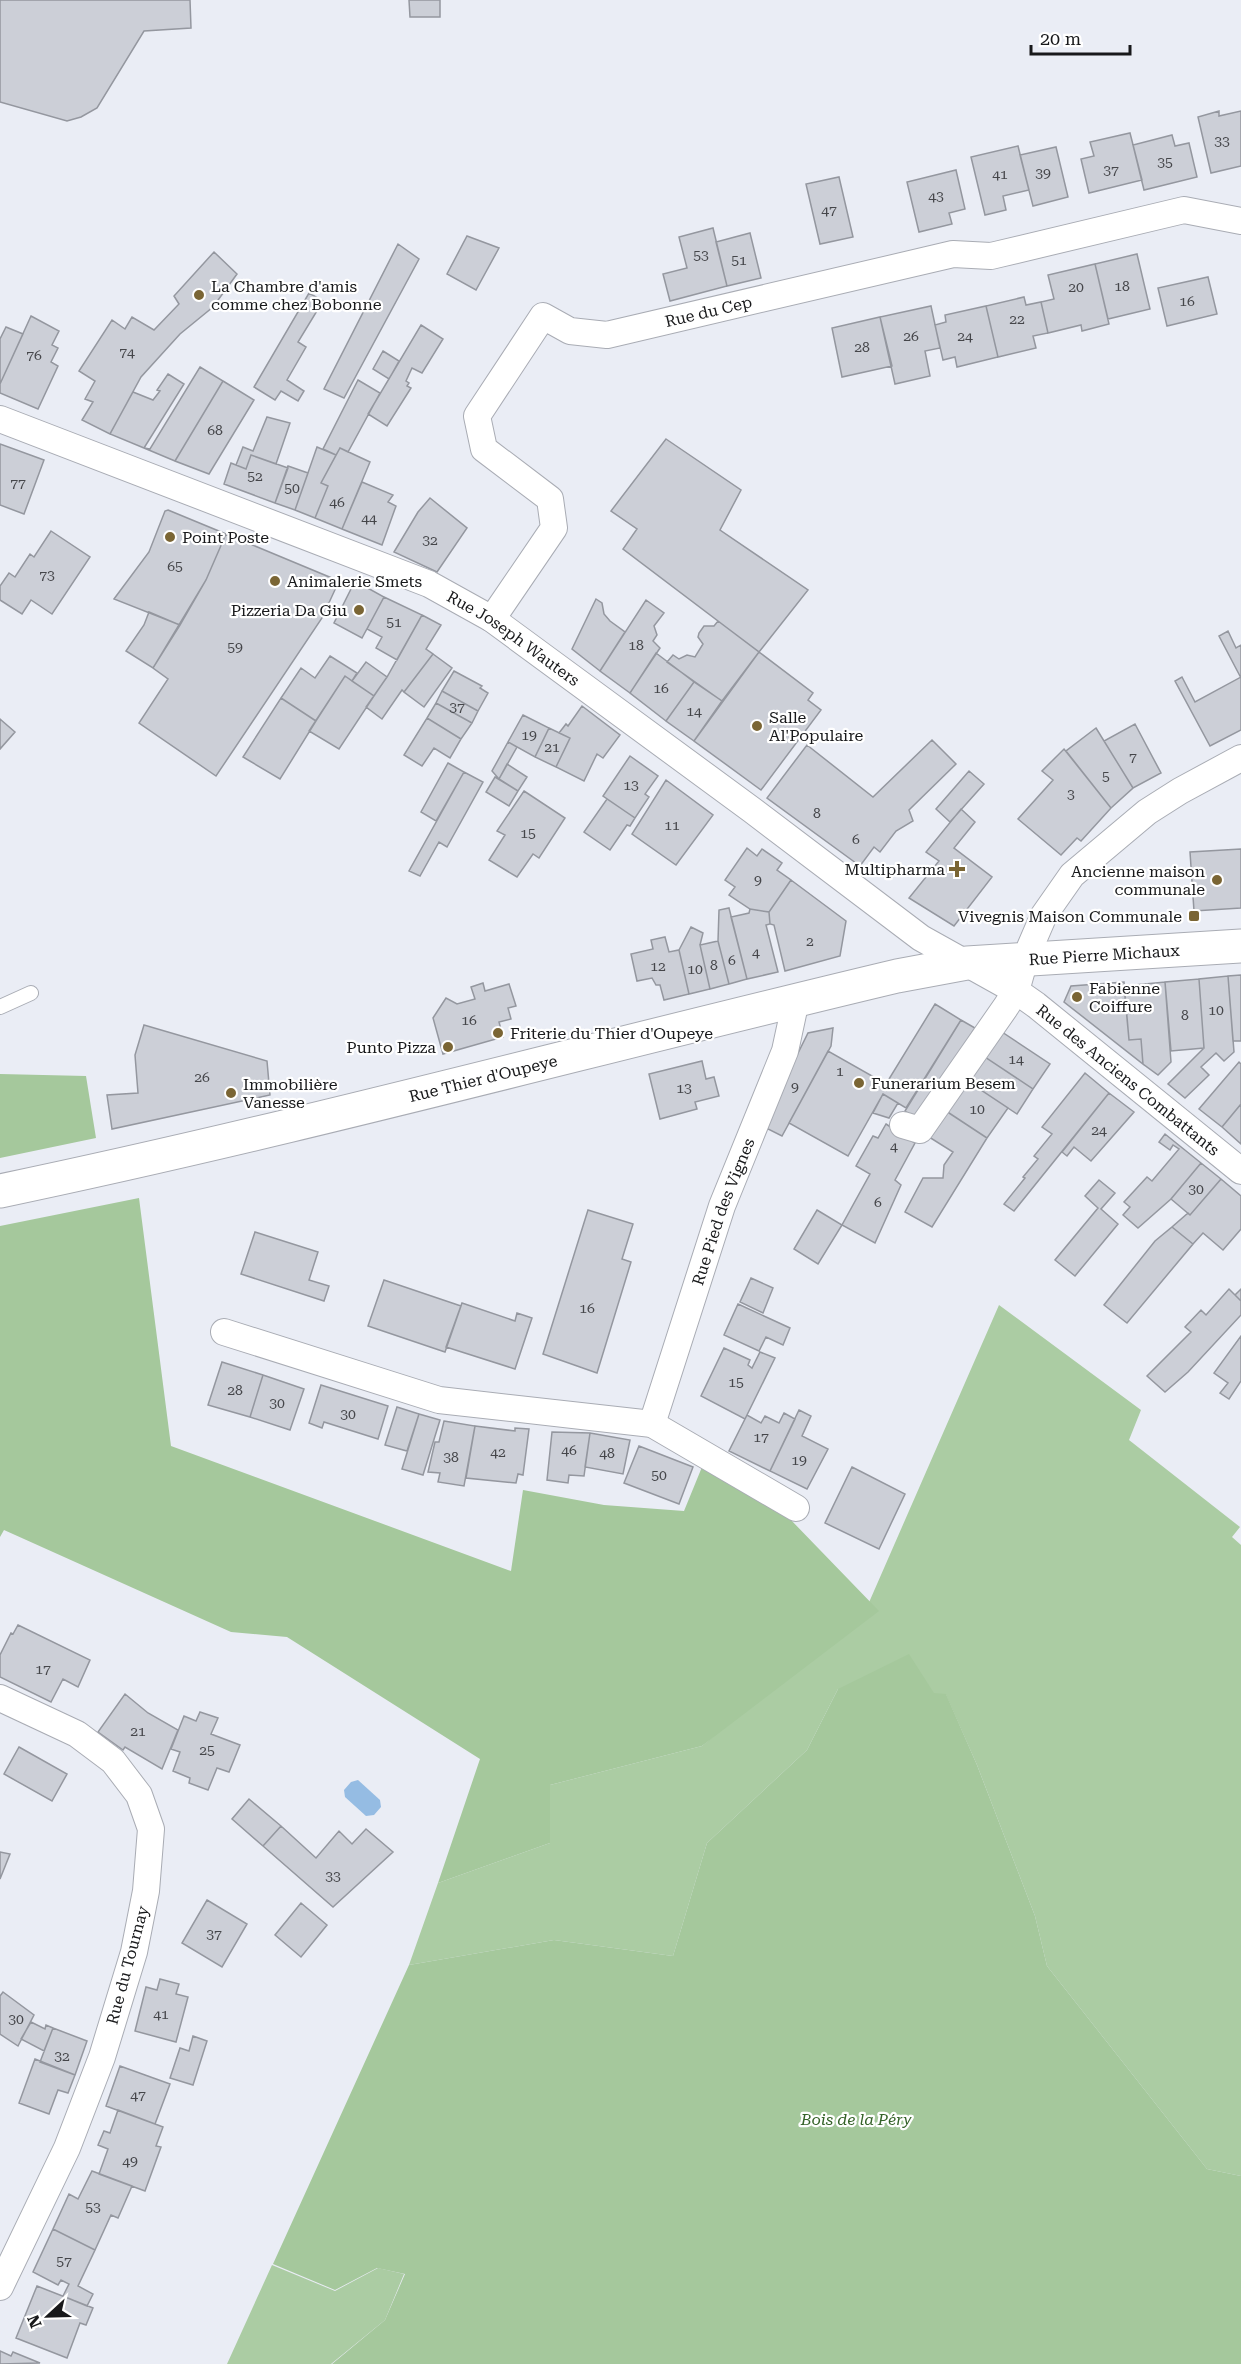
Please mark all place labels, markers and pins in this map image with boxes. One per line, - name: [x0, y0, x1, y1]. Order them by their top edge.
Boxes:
- place label: La Chambre d'amis comme chez Bobonne: [211, 277, 382, 314]
- marker: La Chambre d'amis comme chez Bobonne: [192, 288, 206, 302]
- place label: Point Poste: [182, 528, 269, 547]
- marker: Point Poste: [163, 530, 177, 544]
- place label: Animalerie Smets: [287, 572, 422, 591]
- marker: Animalerie Smets: [268, 574, 282, 588]
- place label: Pizzeria Da Giu: [231, 601, 347, 620]
- marker: Pizzeria Da Giu: [352, 603, 366, 617]
- place label: Salle Al'Populaire: [769, 708, 864, 745]
- marker: Salle Al'Populaire: [750, 719, 764, 733]
- place label: Multipharma: [845, 860, 945, 879]
- marker: Multipharma: [950, 862, 964, 876]
- place label: Ancienne maison communale: [1071, 862, 1205, 899]
- marker: Ancienne maison communale: [1210, 873, 1224, 887]
- place label: Vivegnis Maison Communale: [958, 907, 1182, 926]
- marker: Vivegnis Maison Communale: [1187, 909, 1201, 923]
- place label: Fabienne Coiffure: [1089, 979, 1160, 1016]
- marker: Fabienne Coiffure: [1070, 990, 1084, 1004]
- place label: Friterie du Thier d'Oupeye: [510, 1024, 713, 1043]
- marker: Friterie du Thier d'Oupeye: [491, 1026, 505, 1040]
- place label: Punto Pizza: [346, 1038, 436, 1057]
- marker: Punto Pizza: [441, 1040, 455, 1054]
- place label: Funerarium Besem: [871, 1074, 1016, 1093]
- place label: Immobilière Vanesse: [243, 1075, 338, 1112]
- marker: Funerarium Besem: [852, 1076, 866, 1090]
- marker: Immobilière Vanesse: [224, 1086, 238, 1100]

